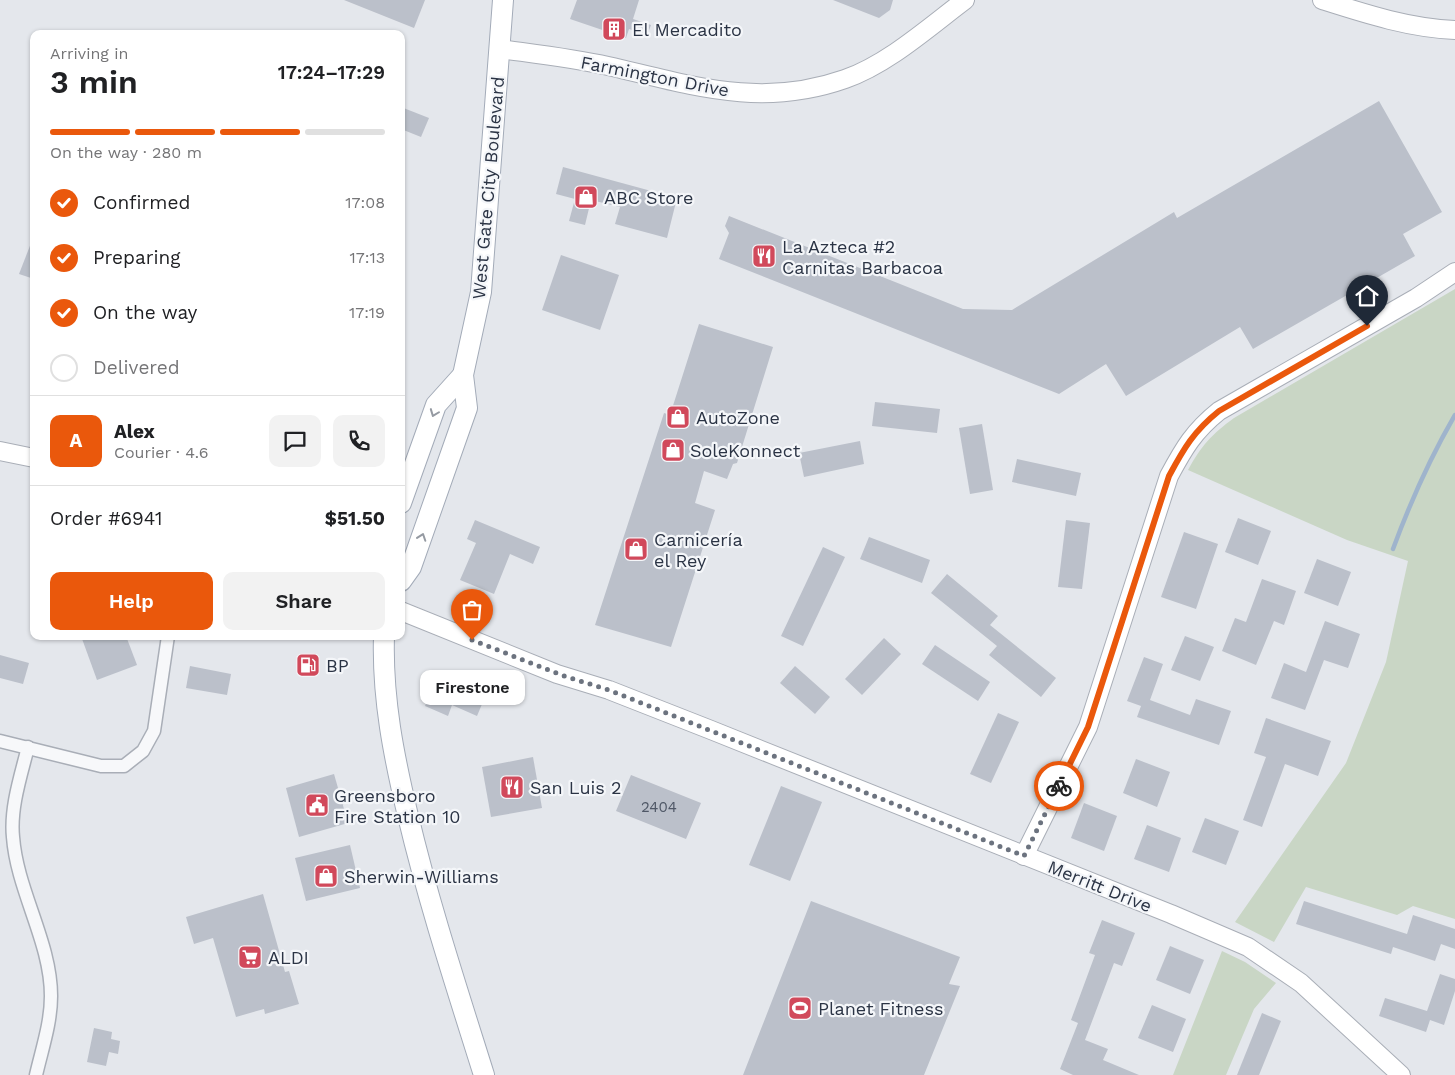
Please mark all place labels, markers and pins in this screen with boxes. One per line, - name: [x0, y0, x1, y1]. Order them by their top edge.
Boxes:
- building icon: El Mercadito: [601, 16, 627, 42]
- place label: El Mercadito: [632, 19, 742, 40]
- shop icon: ABC Store: [573, 184, 599, 210]
- place label: ABC Store: [604, 187, 693, 208]
- place label: La Azteca #2 Carnitas Barbacoa: [782, 236, 943, 278]
- restaurant icon: La Azteca #2 Carnitas Barbacoa: [751, 243, 777, 269]
- pin: [1346, 275, 1388, 326]
- shop icon: AutoZone: [665, 404, 691, 430]
- place label: AutoZone: [696, 407, 780, 428]
- shop icon: SoleKonnect: [660, 437, 686, 463]
- place label: SoleKonnect: [690, 440, 801, 461]
- place label: Carnicería el Rey: [654, 529, 743, 571]
- shop icon: Carnicería el Rey: [623, 536, 649, 562]
- pin: [451, 589, 493, 640]
- fuel station icon: BP: [295, 652, 321, 678]
- place label: BP: [326, 655, 349, 676]
- callout: Firestone: [420, 670, 524, 705]
- restaurant icon: San Luis 2: [499, 774, 525, 800]
- place label: San Luis 2: [530, 777, 621, 798]
- place label: Greensboro Fire Station 10: [334, 785, 461, 827]
- public building icon: Greensboro Fire Station 10: [304, 792, 330, 818]
- shop icon: Sherwin-Williams: [313, 863, 339, 889]
- place label: Sherwin-Williams: [344, 866, 499, 887]
- supermarket icon: ALDI: [237, 944, 263, 970]
- place label: ALDI: [268, 947, 309, 968]
- sports icon: Planet Fitness: [787, 995, 813, 1021]
- place label: Planet Fitness: [818, 998, 943, 1019]

